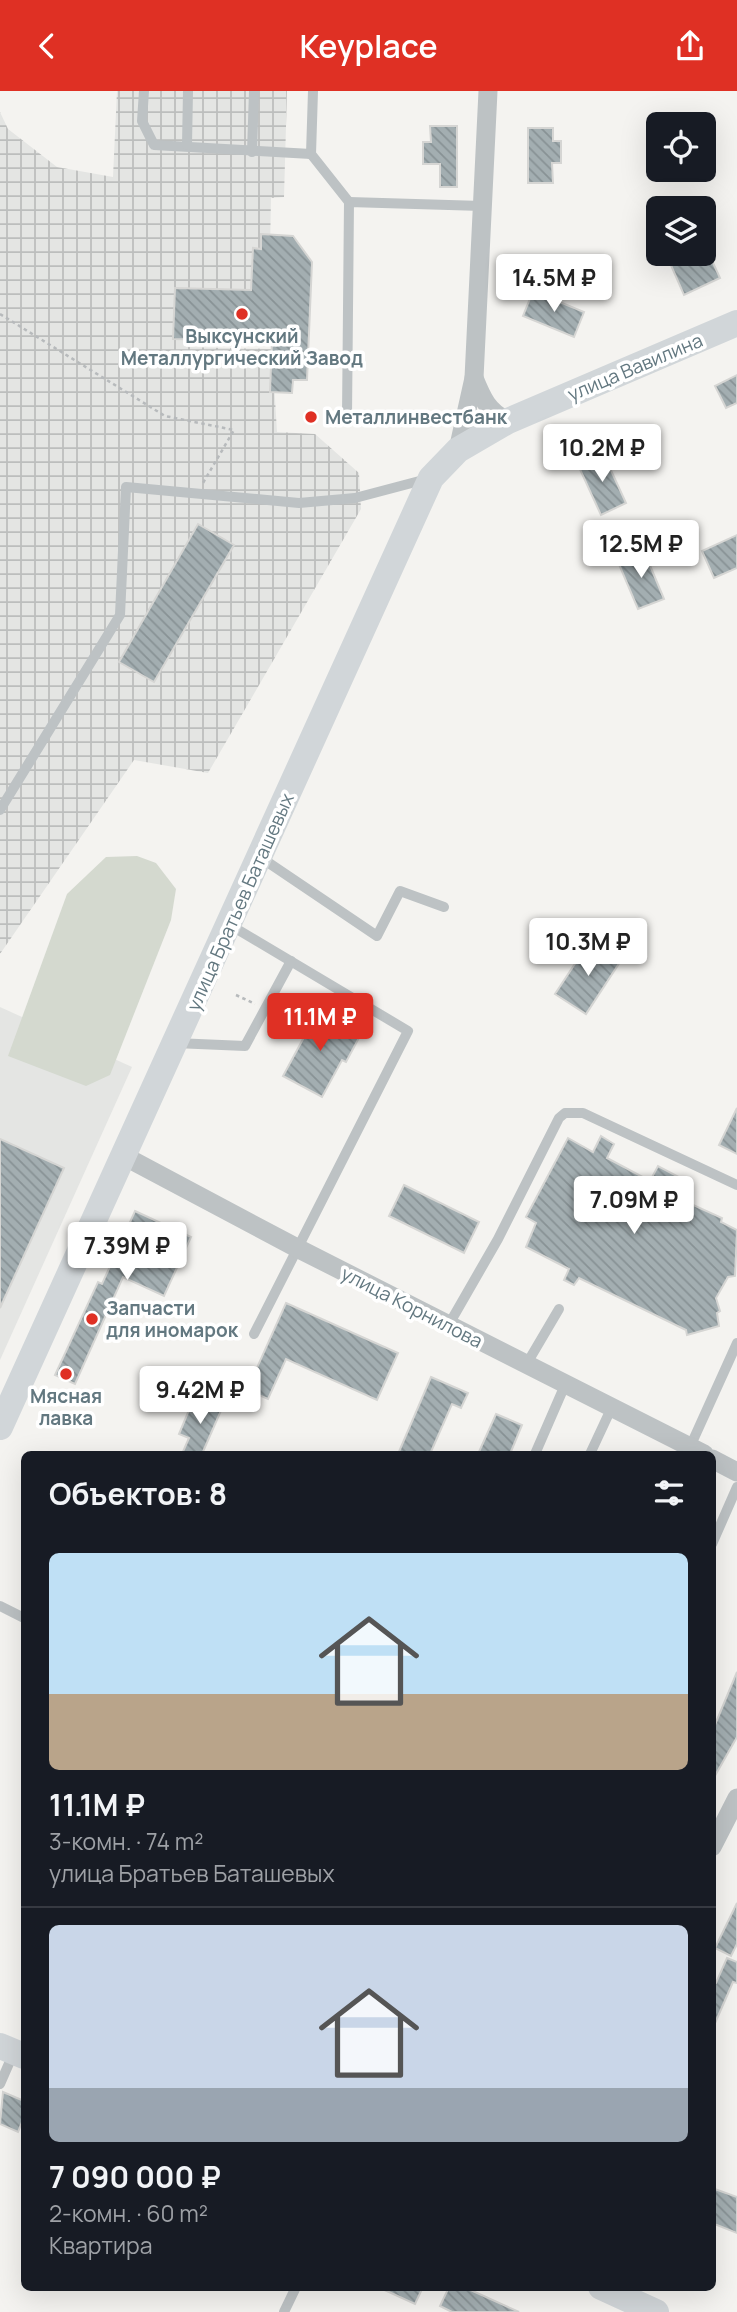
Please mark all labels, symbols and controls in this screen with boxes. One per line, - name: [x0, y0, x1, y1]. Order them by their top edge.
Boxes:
- text: Keyplace: [299, 24, 438, 68]
- icon: back: [28, 27, 66, 65]
- icon: share: [671, 27, 709, 65]
- map controls: [646, 112, 716, 266]
- button: locate: [646, 112, 716, 182]
- button: layers: [646, 196, 716, 266]
- pin: 14.5M ₽: [489, 255, 619, 314]
- text: 14.5M ₽: [512, 261, 596, 293]
- marker: Выксунский Металлургический Завод: [234, 306, 250, 322]
- place label: Выксунский Металлургический Завод: [121, 323, 363, 371]
- street label: улица Вавилина: [564, 327, 706, 407]
- place label: Металлинвестбанк: [325, 404, 508, 430]
- marker: Металлинвестбанк: [303, 409, 319, 425]
- pin: 10.2M ₽: [537, 425, 667, 484]
- text: 10.2M ₽: [559, 431, 645, 463]
- pin: 12.5M ₽: [576, 521, 706, 580]
- text: 12.5M ₽: [599, 527, 683, 559]
- street label: улица Братьев Баташевых: [180, 789, 300, 1015]
- pin: 10.3M ₽: [523, 919, 653, 978]
- text: 10.3M ₽: [545, 925, 631, 957]
- pin: 11.1M ₽: [255, 993, 385, 1053]
- text: 11.1M ₽: [283, 1000, 357, 1032]
- pin: 7.09M ₽: [569, 1177, 699, 1236]
- text: 7.09M ₽: [590, 1183, 678, 1215]
- pin: 7.39M ₽: [62, 1223, 192, 1282]
- text: 7.39M ₽: [84, 1229, 170, 1261]
- street label: улица Корнилова: [337, 1260, 487, 1354]
- place label: Запчасти для иномарок: [106, 1295, 239, 1343]
- marker: Запчасти для иномарок: [84, 1311, 100, 1327]
- marker: Мясная лавка: [58, 1366, 74, 1382]
- pin: 9.42M ₽: [135, 1367, 265, 1426]
- text: 9.42M ₽: [156, 1373, 244, 1405]
- place label: Мясная лавка: [30, 1383, 102, 1431]
- text: Объектов: 8: [49, 1473, 227, 1514]
- icon: filters: [650, 1474, 688, 1512]
- icon: home: [306, 1598, 432, 1724]
- text: 11.1M ₽: [49, 1784, 145, 1825]
- text: 3-комн. · 74 m²: [49, 1825, 203, 1857]
- text: улица Братьев Баташевых: [49, 1857, 335, 1889]
- icon: home: [306, 1970, 432, 2096]
- text: 7 090 000 ₽: [49, 2156, 221, 2197]
- text: 2-комн. · 60 m²: [49, 2197, 208, 2229]
- text: Квартира: [49, 2229, 153, 2261]

